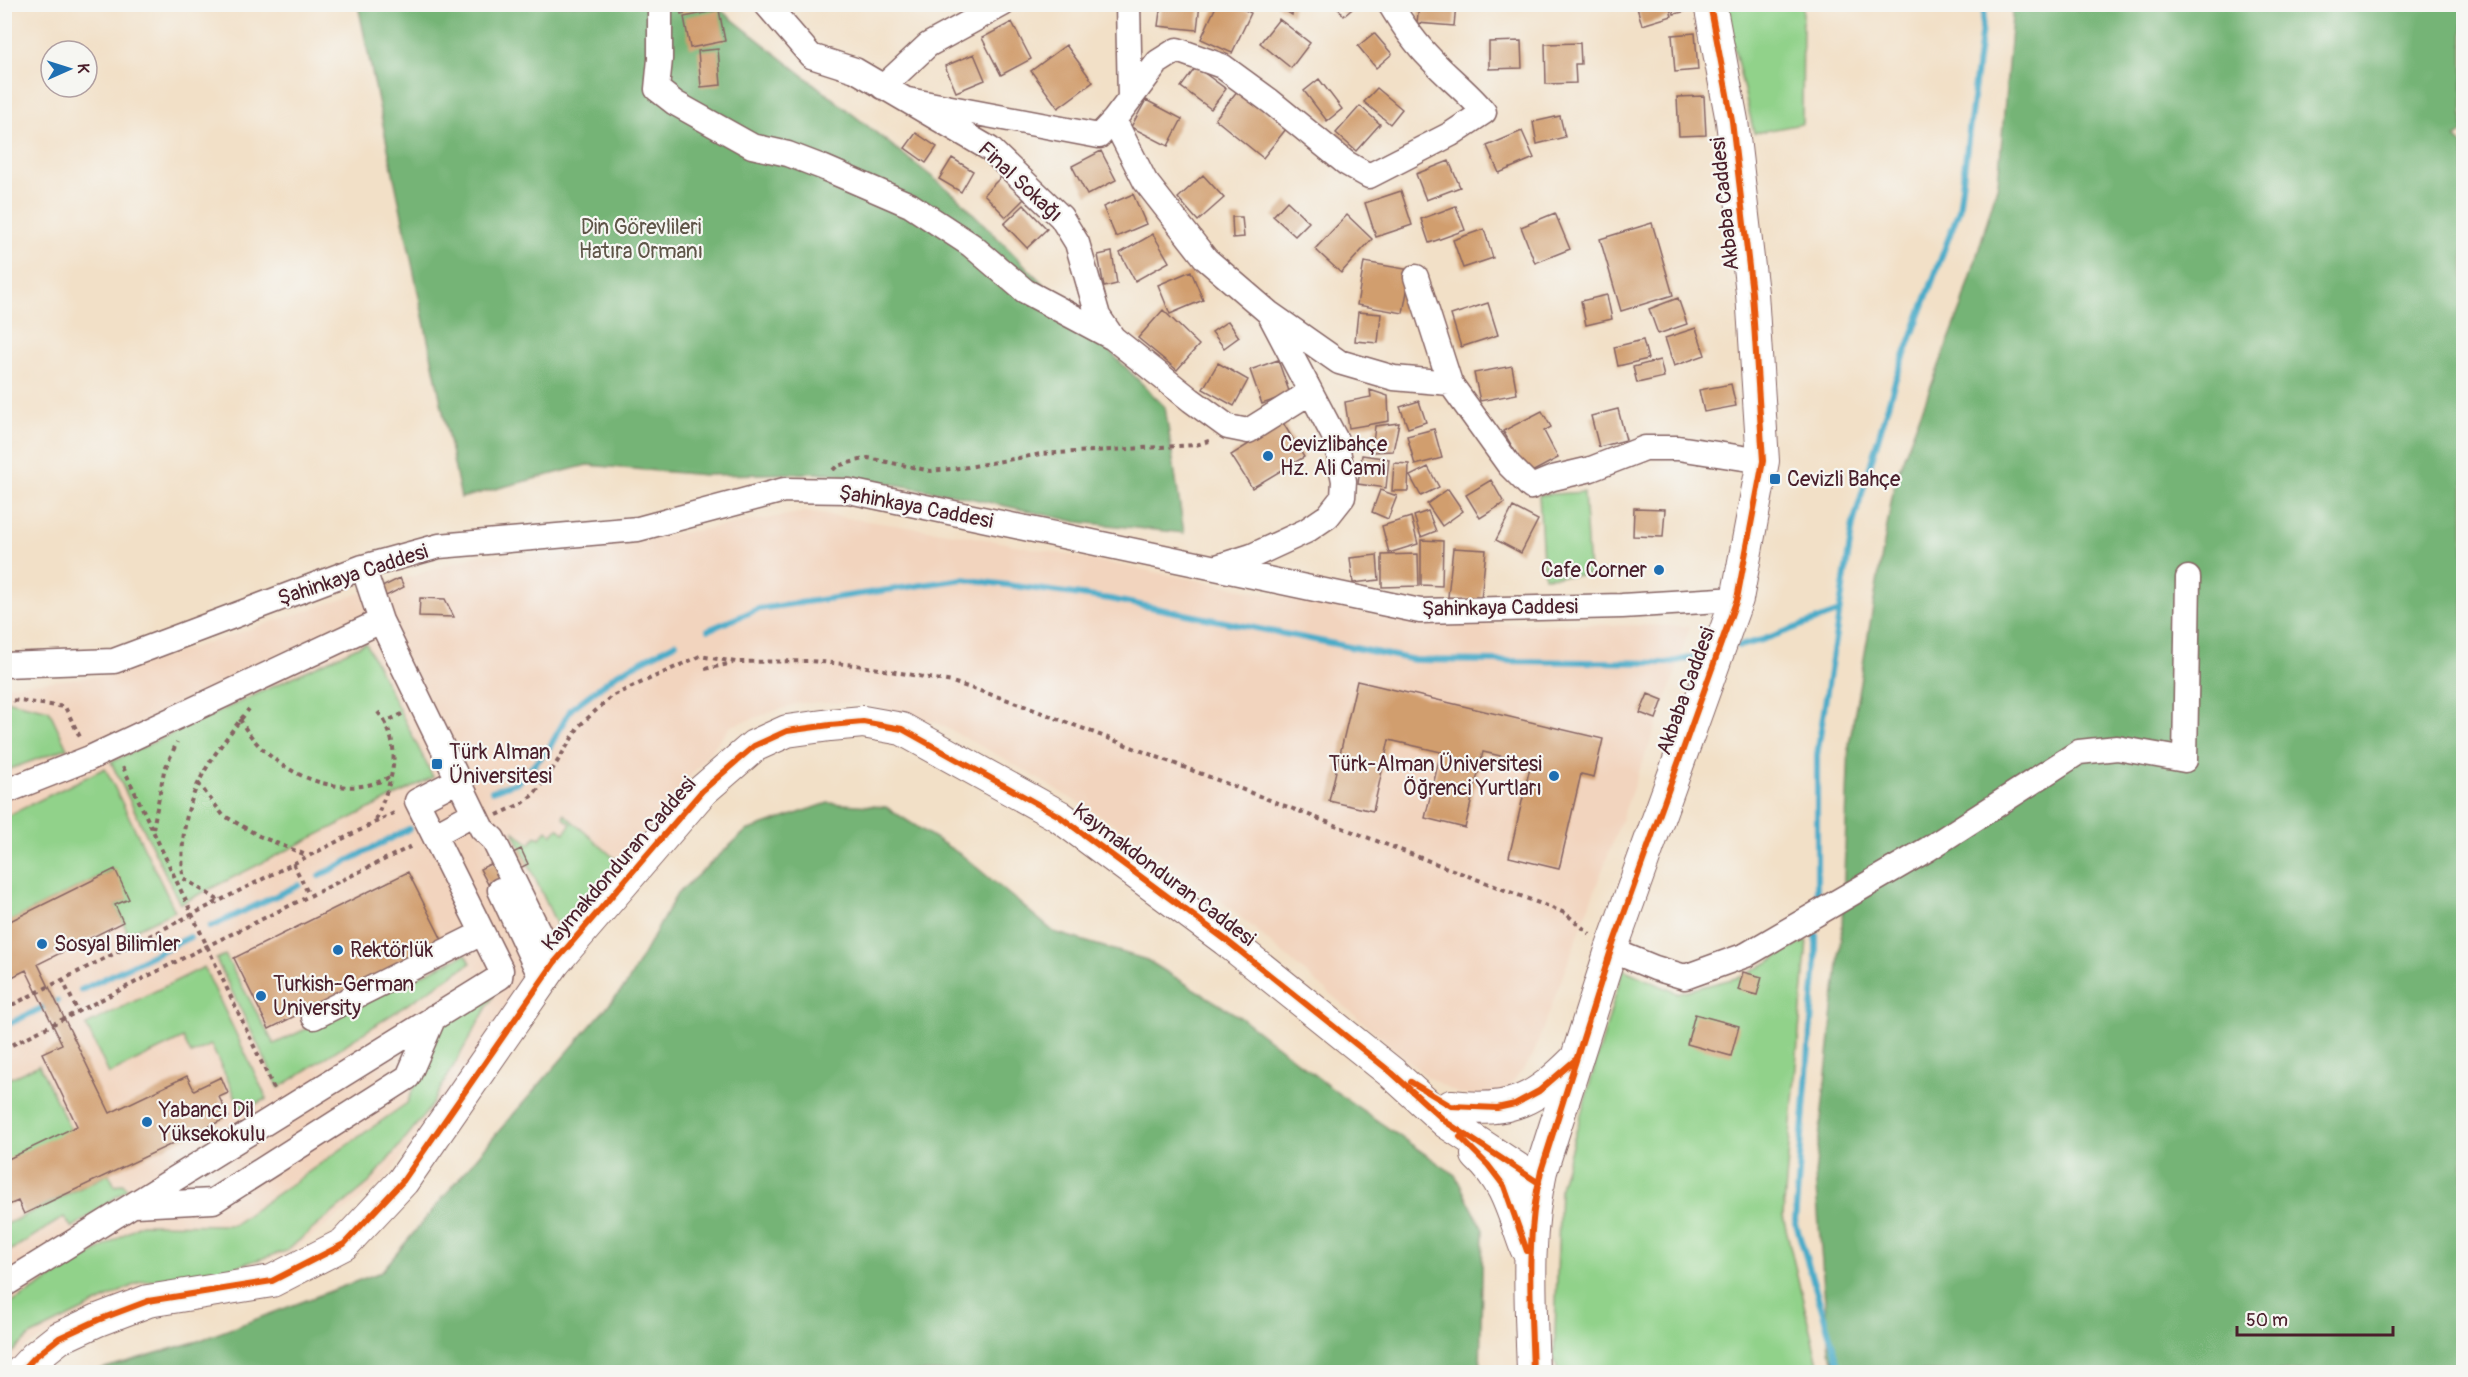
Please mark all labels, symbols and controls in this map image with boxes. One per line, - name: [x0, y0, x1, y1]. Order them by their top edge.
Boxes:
- north arrow: [39, 39, 99, 99]
- text: K: [73, 63, 93, 74]
- street label: Final Sokağı: [972, 136, 1068, 228]
- street label: Akbaba Caddesi: [1705, 136, 1745, 272]
- park label: Din Görevlileri Hatıra Ormanı: [579, 214, 703, 265]
- place label: Cevizlibahçe Hz. Ali Cami: [1280, 431, 1388, 482]
- marker: Cevizlibahçe Hz. Ali Cami: [1261, 449, 1275, 463]
- place label: Cevizli Bahçe: [1787, 466, 1901, 493]
- marker: Cevizli Bahçe: [1768, 472, 1782, 486]
- street label: Şahinkaya Caddesi: [837, 479, 996, 535]
- street label: Şahinkaya Caddesi: [274, 538, 432, 612]
- place label: Cafe Corner: [1541, 557, 1647, 584]
- marker: Cafe Corner: [1652, 563, 1666, 577]
- street label: Şahinkaya Caddesi: [1422, 593, 1579, 623]
- street label: Akbaba Caddesi: [1650, 623, 1722, 759]
- place label: Türk Alman Üniversitesi: [449, 739, 552, 790]
- place label: Türk-Alman Üniversitesi Öğrenci Yurtları: [1329, 751, 1542, 802]
- marker: Türk Alman Üniversitesi: [430, 757, 444, 771]
- marker: Türk-Alman Üniversitesi Öğrenci Yurtları: [1547, 769, 1561, 783]
- street label: Kaymakdonduran Caddesi: [536, 771, 702, 957]
- street label: Kaymakdonduran Caddesi: [1067, 797, 1261, 953]
- place label: Sosyal Bilimler: [54, 931, 181, 958]
- marker: Sosyal Bilimler: [35, 937, 49, 951]
- place label: Rektörlük: [350, 937, 434, 964]
- marker: Rektörlük: [331, 943, 345, 957]
- place label: Turkish-German University: [273, 971, 414, 1022]
- marker: Turkish-German University: [254, 989, 268, 1003]
- place label: Yabancı Dil Yüksekokulu: [158, 1097, 266, 1148]
- marker: Yabancı Dil Yüksekokulu: [140, 1115, 154, 1129]
- scale bar: [2237, 1299, 2393, 1337]
- text: 50 m: [2246, 1309, 2288, 1332]

